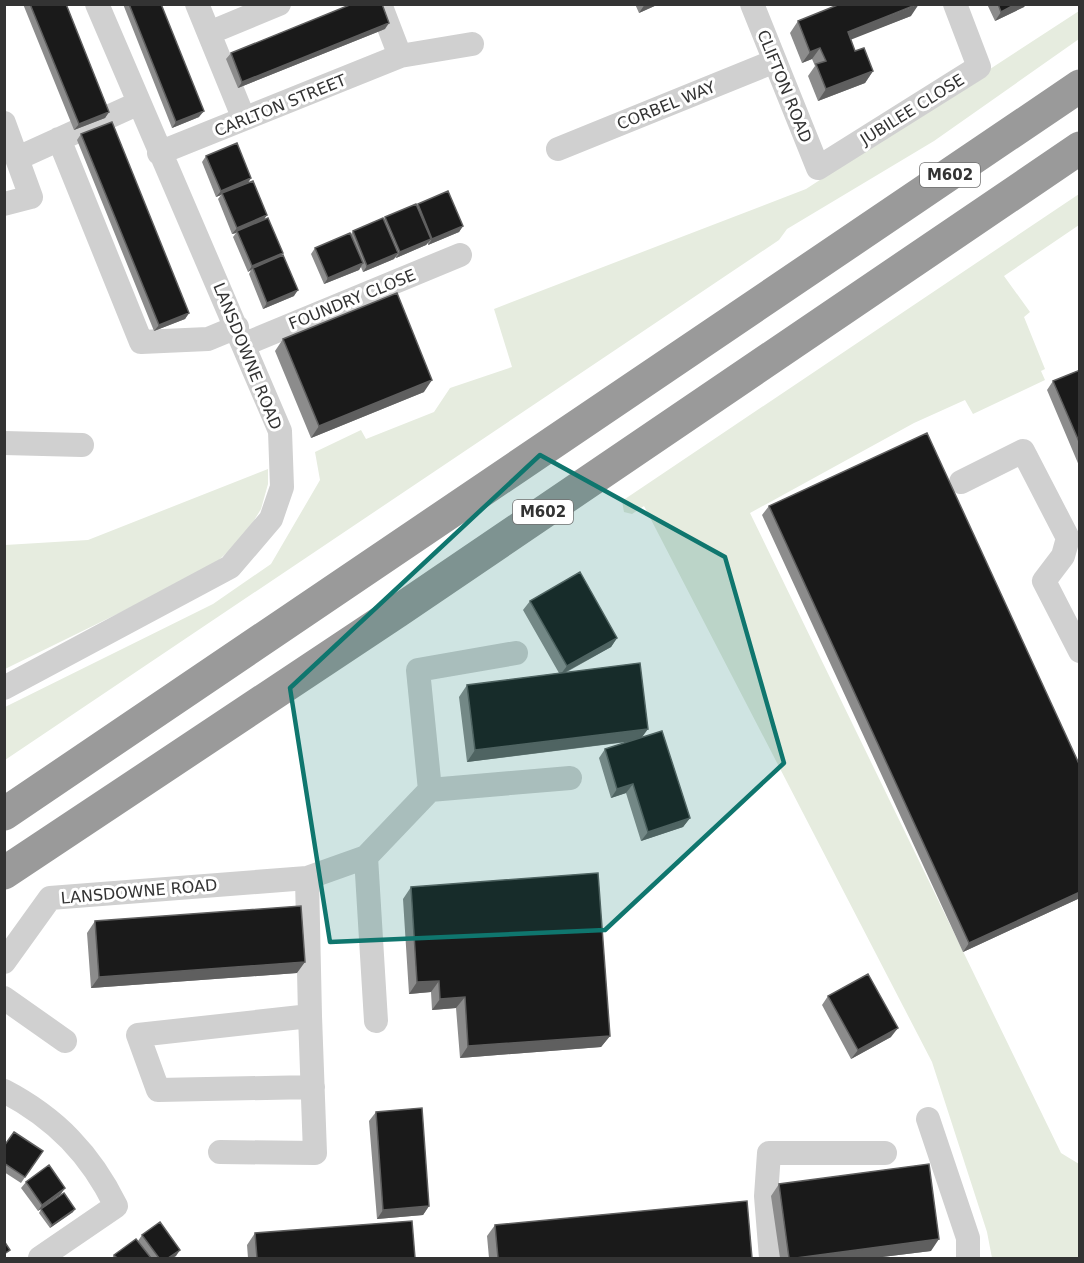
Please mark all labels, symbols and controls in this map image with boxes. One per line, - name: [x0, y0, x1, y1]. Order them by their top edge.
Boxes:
- street label: CLIFTON ROAD: [753, 27, 816, 145]
- street label: CARLTON STREET: [212, 70, 349, 141]
- street label: JUBILEE CLOSE: [856, 70, 968, 149]
- street label: CORBEL WAY: [614, 77, 718, 134]
- road number: M602: [920, 163, 980, 187]
- street label: FOUNDRY CLOSE: [286, 265, 418, 334]
- street label: LANSDOWNE ROAD: [209, 280, 286, 433]
- road number: M602: [513, 500, 573, 524]
- street label: LANSDOWNE ROAD: [60, 875, 218, 908]

